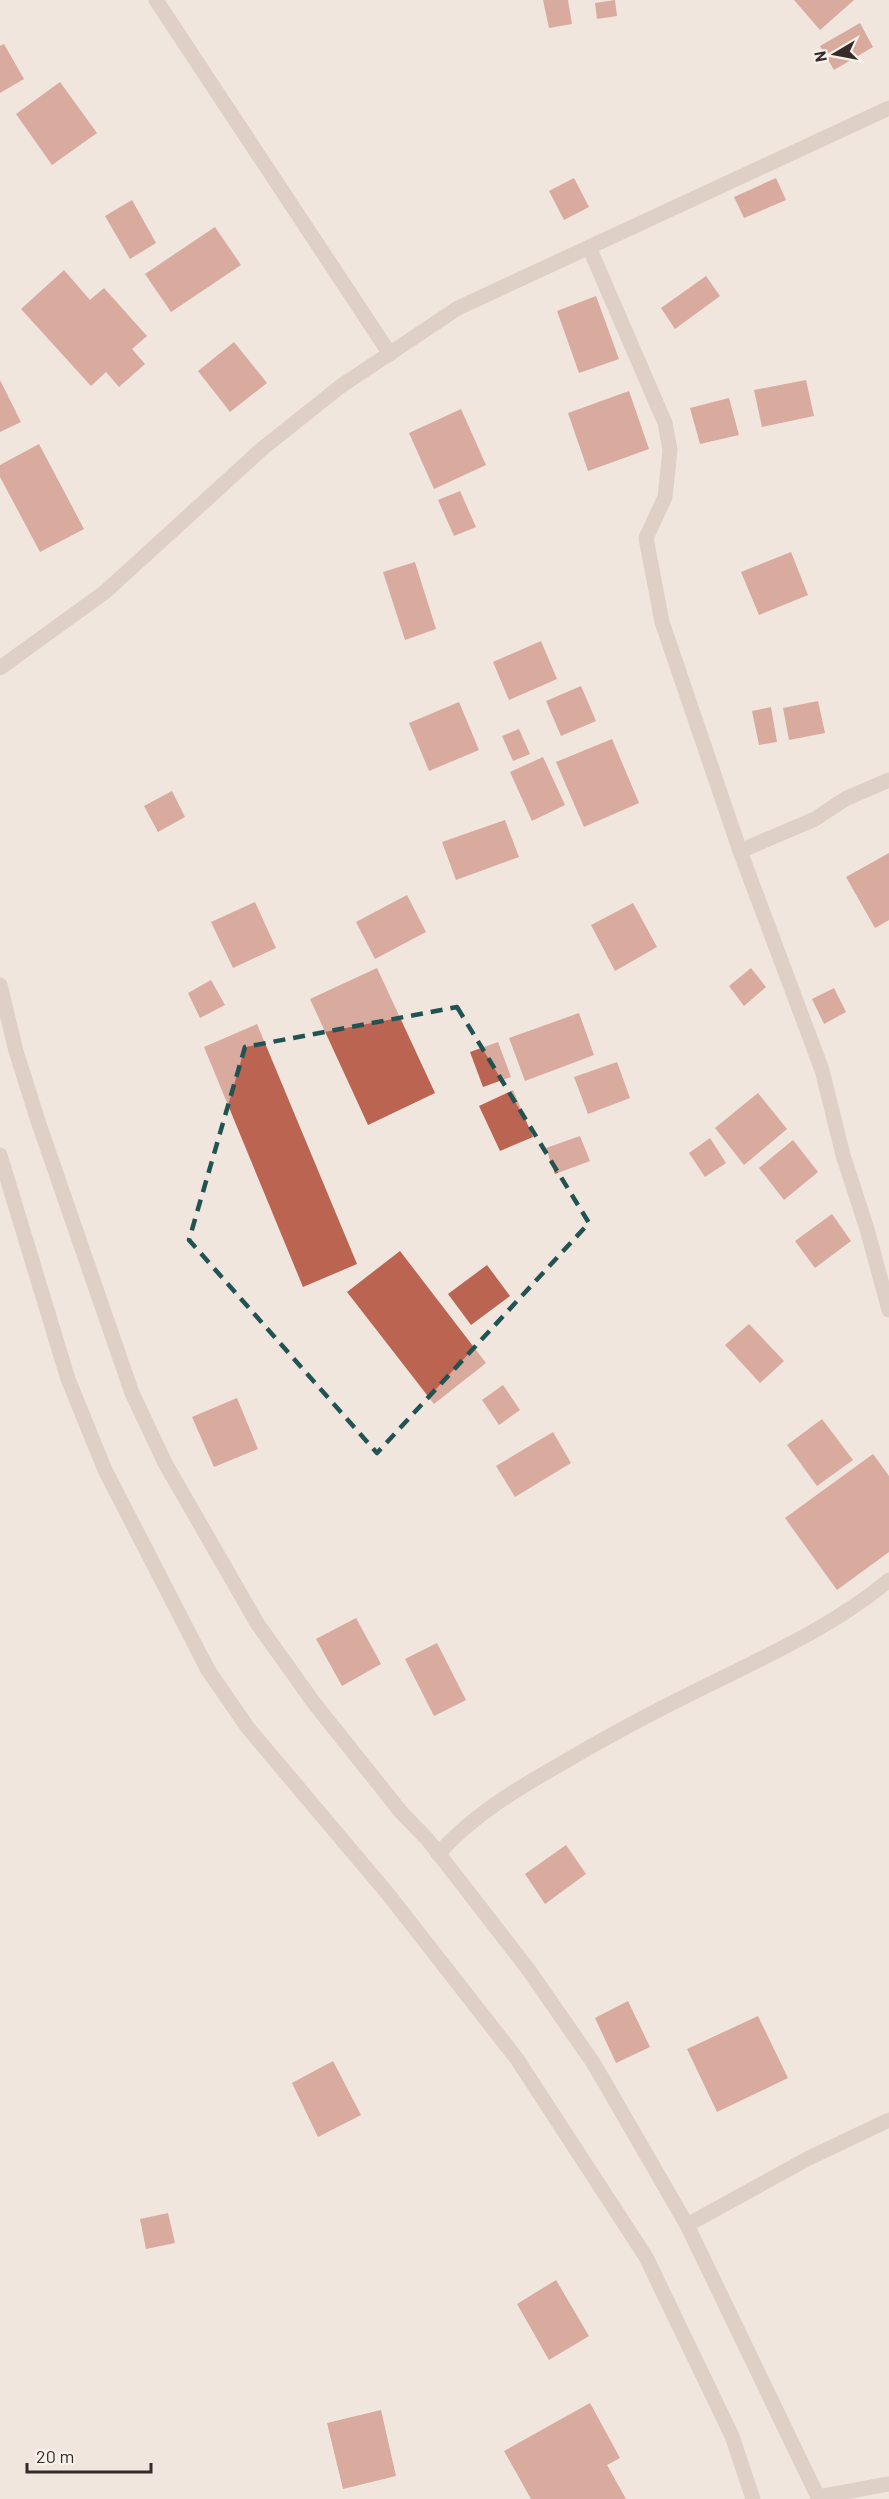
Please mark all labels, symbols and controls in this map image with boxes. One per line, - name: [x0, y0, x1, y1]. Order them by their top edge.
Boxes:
- north arrow: [805, 24, 865, 84]
- text: N: [809, 50, 830, 64]
- scale bar: [27, 2436, 152, 2474]
- text: 20 m: [36, 2445, 74, 2467]

